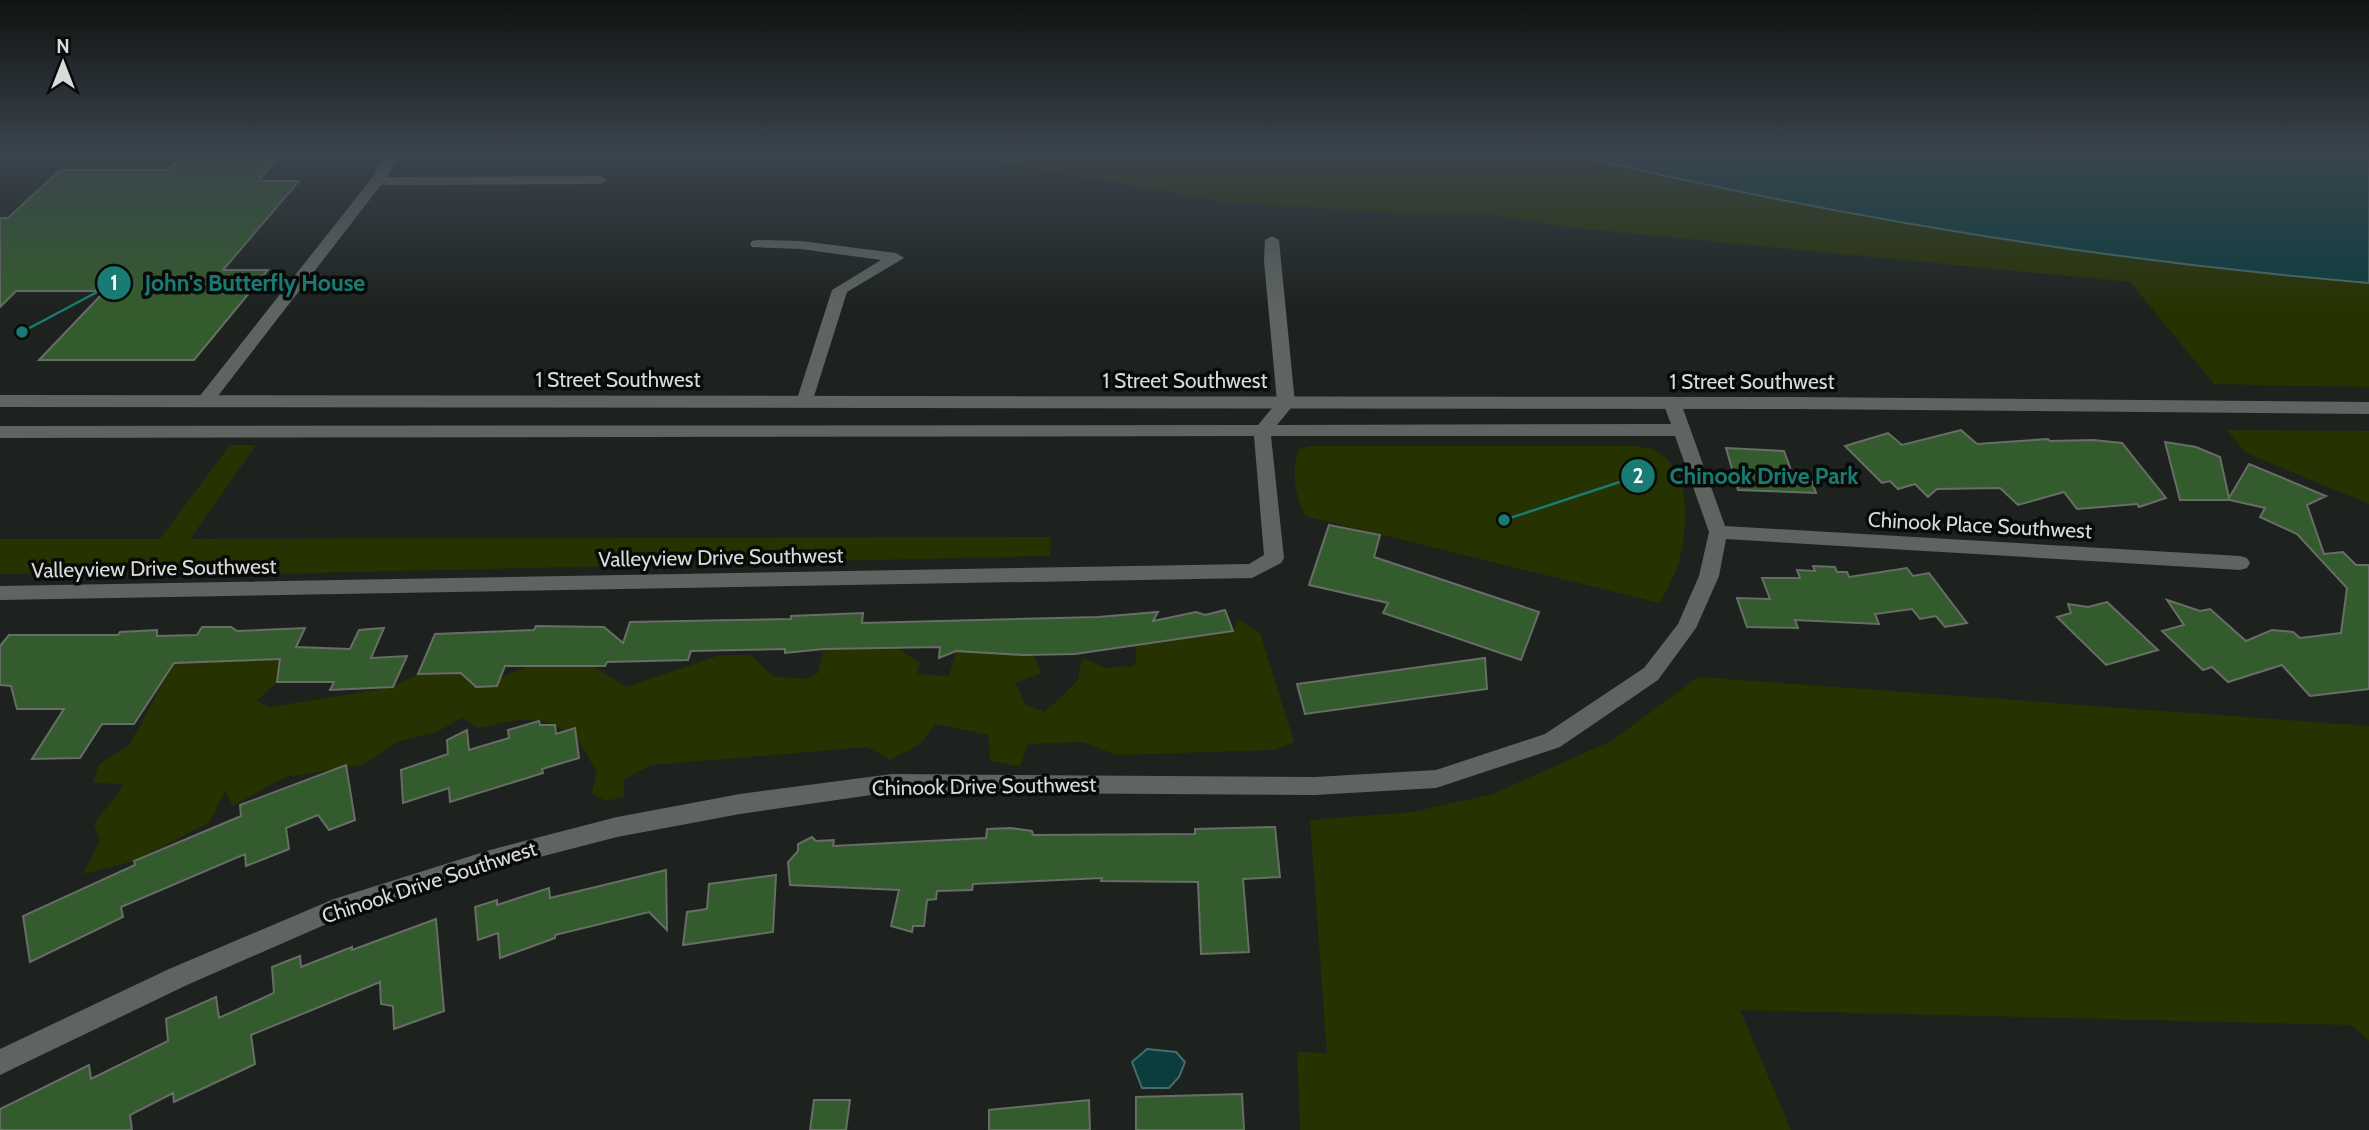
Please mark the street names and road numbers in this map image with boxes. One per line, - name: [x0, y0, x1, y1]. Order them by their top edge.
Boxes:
- street label: 1 Street Southwest: [535, 367, 701, 392]
- street label: 1 Street Southwest: [1102, 368, 1268, 393]
- street label: 1 Street Southwest: [1669, 369, 1835, 394]
- street label: Chinook Place Southwest: [1867, 507, 2093, 543]
- street label: Valleyview Drive Southwest: [598, 542, 844, 572]
- street label: Valleyview Drive Southwest: [31, 553, 277, 583]
- street label: Chinook Drive Southwest: [872, 772, 1096, 800]
- street label: Chinook Drive Southwest: [318, 835, 540, 929]

